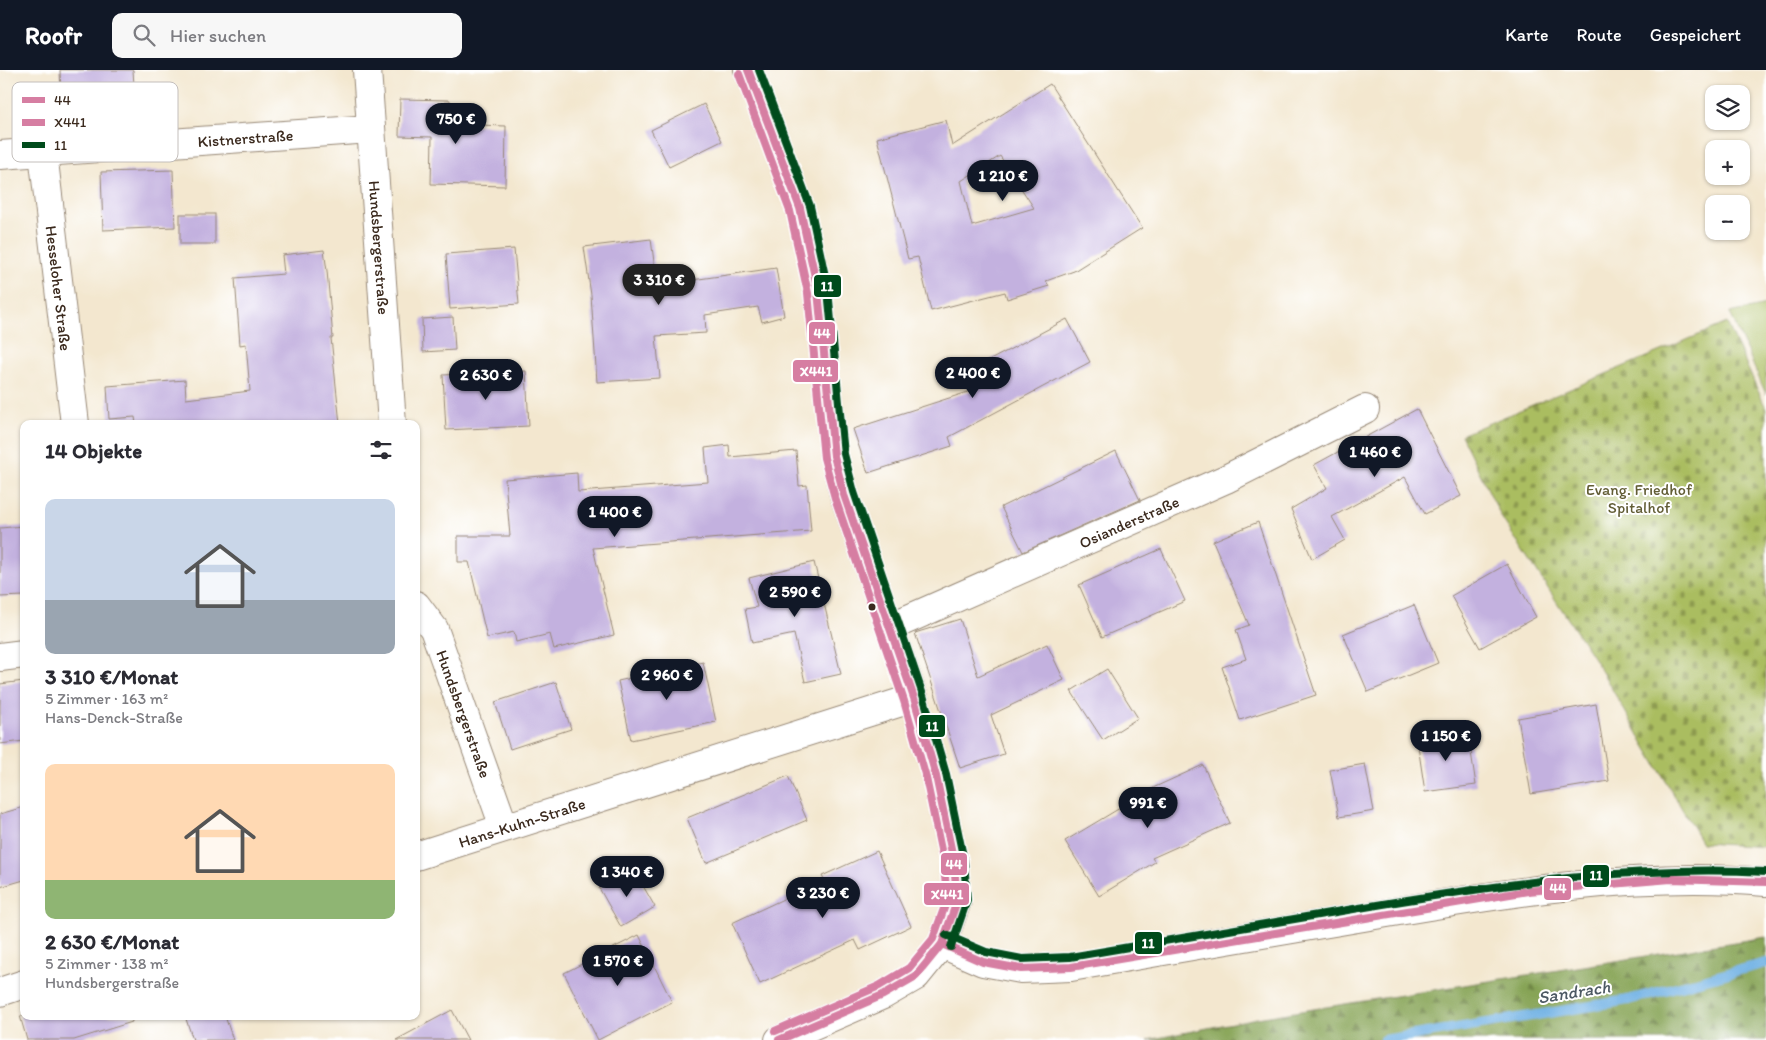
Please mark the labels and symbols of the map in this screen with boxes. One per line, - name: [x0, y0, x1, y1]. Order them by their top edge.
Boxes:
- legend: [12, 82, 178, 162]
- text: 44: [54, 92, 71, 109]
- pin: 750 €: [421, 102, 491, 145]
- text: X441: [54, 114, 87, 131]
- street label: Kistnerstraße: [197, 125, 294, 151]
- text: 11: [54, 137, 67, 154]
- pin: 1 210 €: [957, 160, 1049, 202]
- street label: Hundsbergerstraße: [365, 180, 393, 315]
- street label: Hesseloher Straße: [42, 224, 75, 352]
- pin: 3 310 €: [613, 264, 705, 306]
- line badge: 11: [813, 274, 842, 298]
- text: 11: [821, 278, 834, 295]
- line badge: 44: [808, 321, 836, 345]
- text: 44: [814, 325, 831, 342]
- pin: 2 400 €: [927, 356, 1019, 399]
- pin: 2 630 €: [440, 358, 532, 401]
- line badge: X441: [792, 359, 839, 383]
- text: X441: [800, 363, 833, 380]
- pin: 1 460 €: [1329, 436, 1421, 478]
- park label: Evang. Friedhof Spitalhof: [1586, 480, 1693, 517]
- street label: Osianderstraße: [1076, 492, 1182, 553]
- pin: 1 400 €: [569, 496, 661, 538]
- pin: 2 590 €: [749, 576, 841, 618]
- unlabelled marker: [867, 602, 877, 612]
- street label: Hundsbergerstraße: [432, 648, 495, 781]
- pin: 2 960 €: [621, 658, 713, 701]
- line badge: 11: [918, 714, 946, 738]
- text: 11: [926, 718, 939, 735]
- pin: 1 150 €: [1400, 720, 1492, 762]
- pin: 991 €: [1113, 786, 1183, 829]
- street label: Hans-Kuhn-Straße: [456, 794, 588, 852]
- line badge: 44: [940, 852, 968, 876]
- pin: 1 340 €: [581, 856, 673, 898]
- text: 44: [946, 856, 963, 873]
- line badge: 11: [1582, 864, 1610, 888]
- text: 11: [1590, 867, 1603, 884]
- pin: 3 230 €: [777, 876, 869, 919]
- line badge: 44: [1543, 877, 1572, 901]
- text: 44: [1550, 880, 1567, 897]
- line badge: X441: [923, 882, 970, 906]
- text: X441: [931, 886, 964, 903]
- line badge: 11: [1134, 931, 1163, 955]
- text: 11: [1142, 935, 1155, 952]
- pin: 1 570 €: [572, 944, 664, 987]
- water label: Sandrach: [1536, 975, 1613, 1009]

